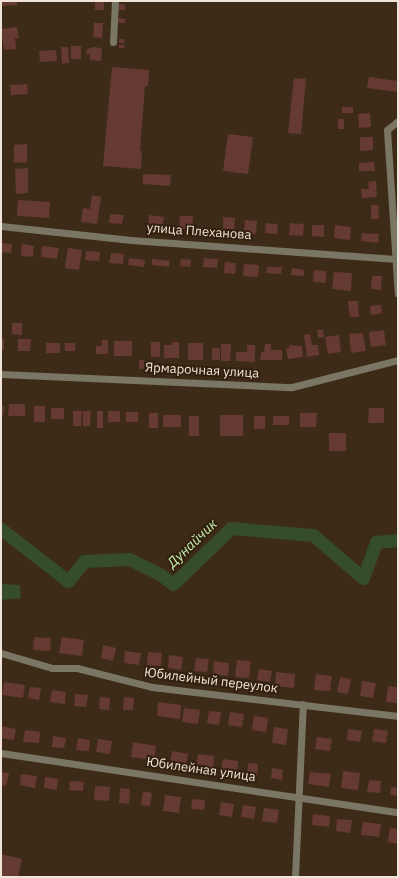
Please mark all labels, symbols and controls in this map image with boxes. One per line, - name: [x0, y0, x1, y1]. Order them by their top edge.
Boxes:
- street label: улица Плеханова: [146, 221, 252, 243]
- street label: Ярмарочная улица: [145, 360, 259, 382]
- water label: Дунайчик: [164, 515, 220, 571]
- street label: Юбилейный переулок: [143, 665, 279, 697]
- street label: Юбилейная улица: [145, 755, 257, 785]

